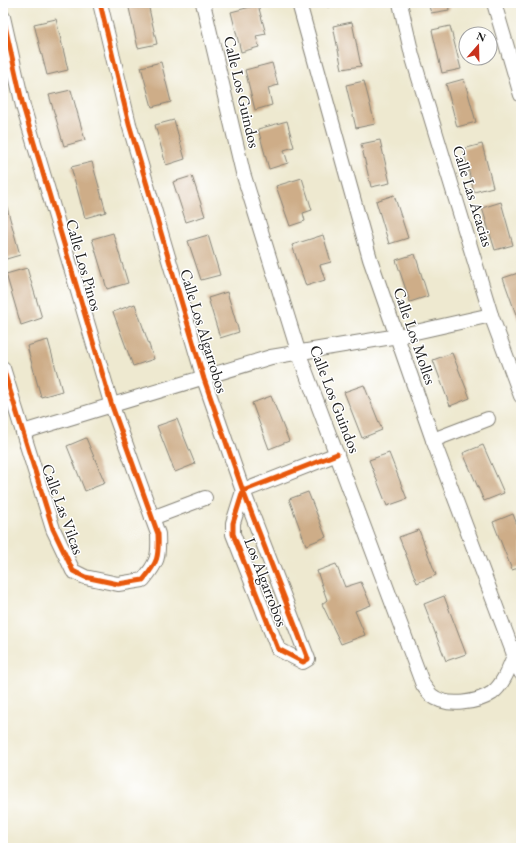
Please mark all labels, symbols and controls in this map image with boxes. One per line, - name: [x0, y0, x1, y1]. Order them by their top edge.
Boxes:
- north arrow: [458, 26, 498, 66]
- text: N: [475, 29, 488, 45]
- street label: Calle Los Guindos: [219, 34, 265, 150]
- street label: Calle Las Acacias: [448, 143, 498, 249]
- street label: Calle Los Pinos: [61, 217, 107, 313]
- street label: Calle Los Algarrobos: [175, 266, 233, 396]
- street label: Calle Los Molles: [389, 285, 441, 387]
- street label: Calle Los Guindos: [305, 342, 365, 456]
- street label: Calle Las Vilcas: [37, 461, 89, 557]
- street label: Los Algarrobos: [239, 534, 293, 630]

